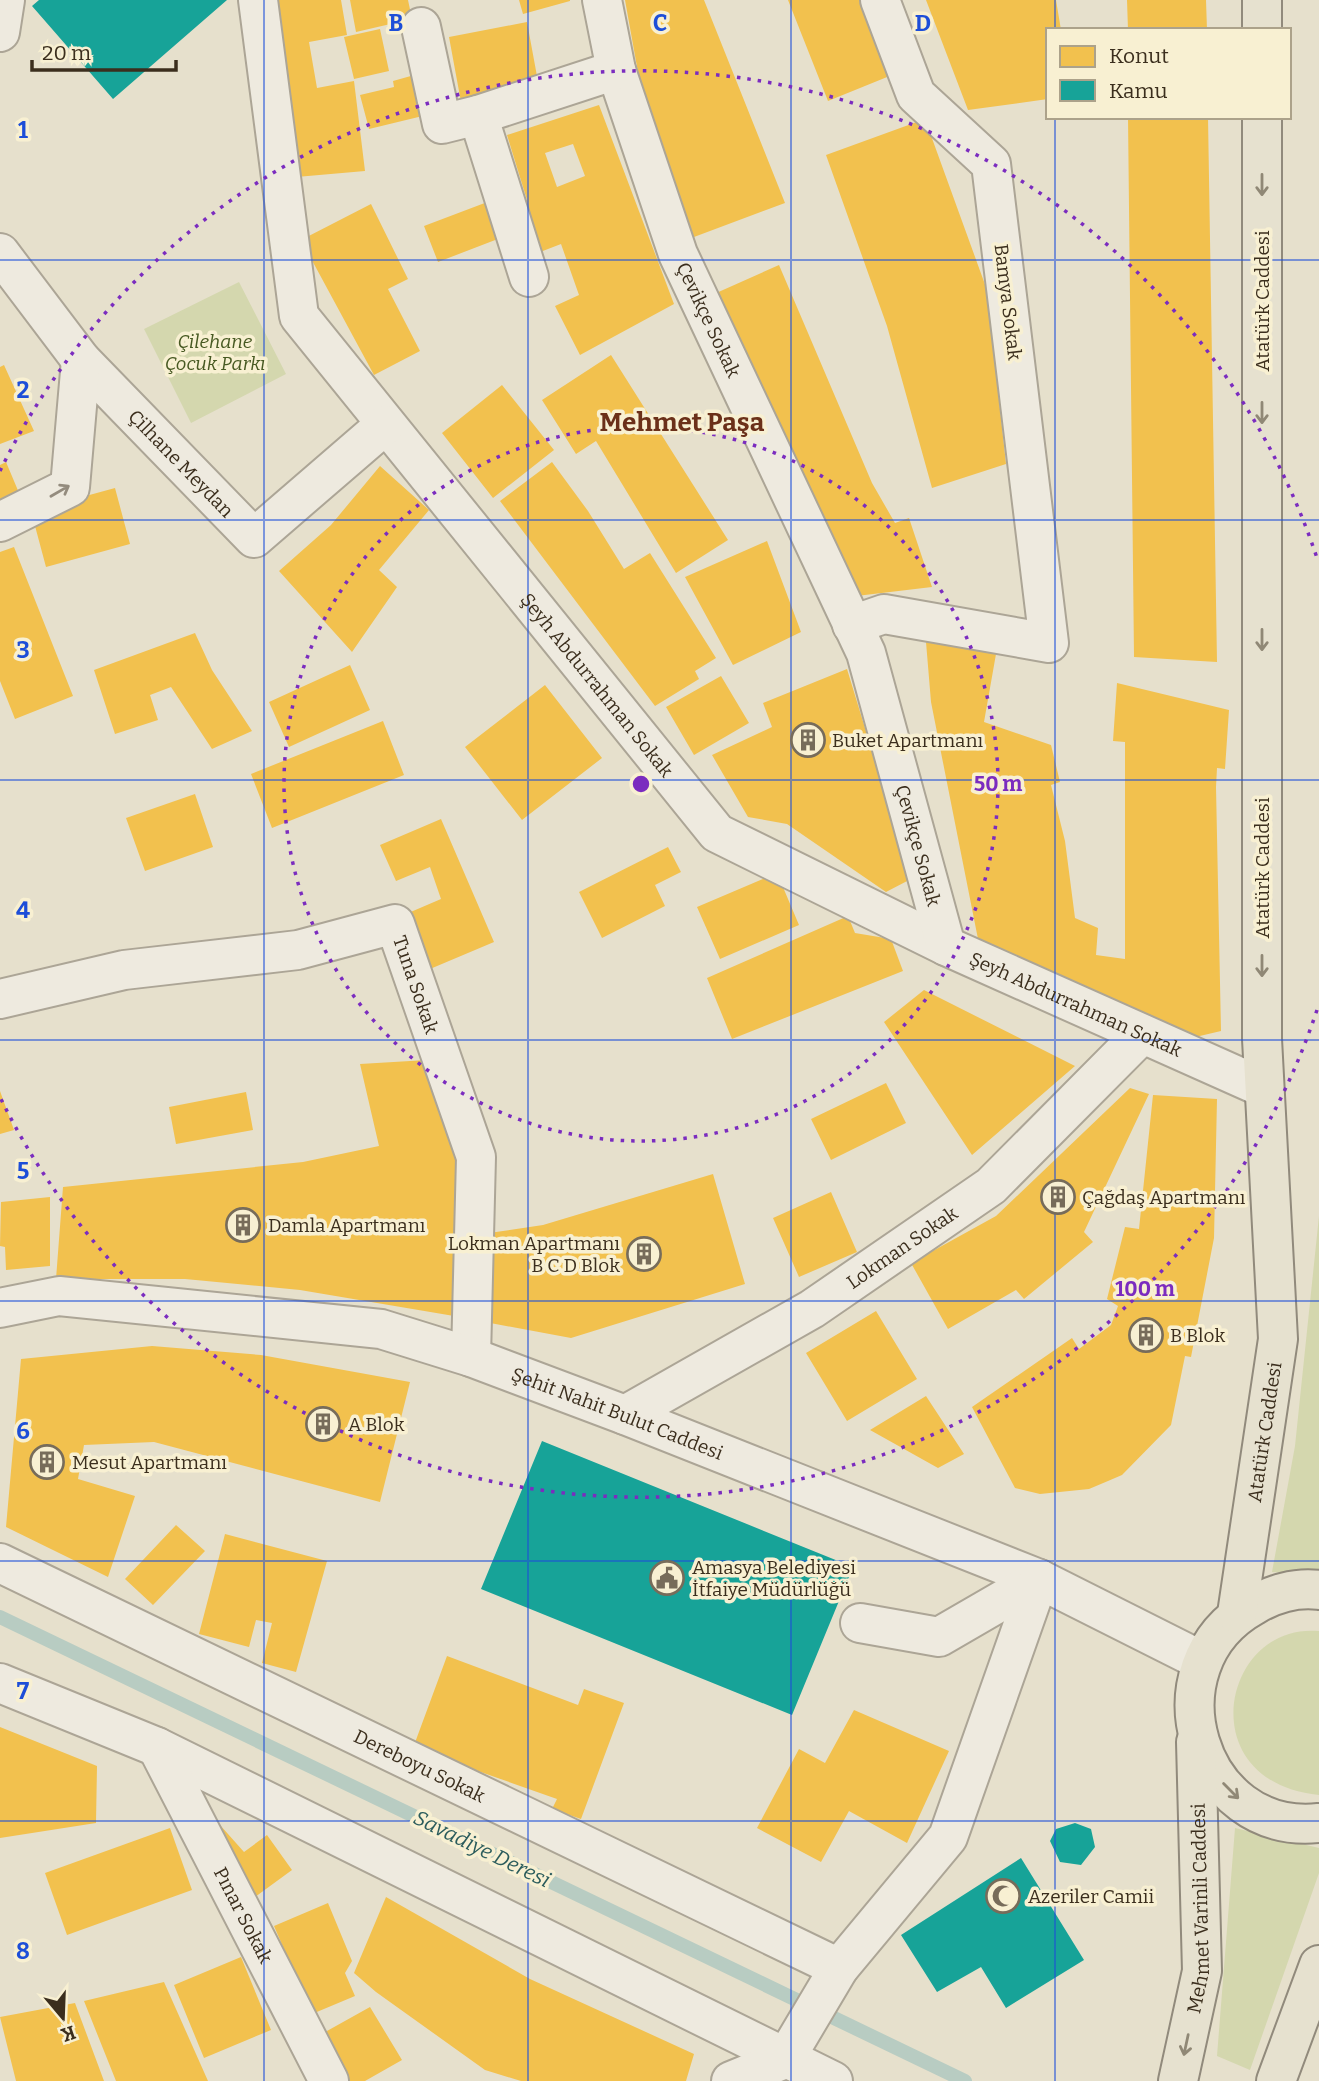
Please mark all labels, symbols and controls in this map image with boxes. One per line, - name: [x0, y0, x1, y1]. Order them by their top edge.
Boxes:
- text: B: [389, 9, 403, 37]
- text: C: [653, 9, 667, 37]
- text: D: [915, 9, 931, 37]
- scale bar: [32, 28, 175, 72]
- legend: [1046, 28, 1291, 119]
- text: 20 m: [42, 40, 91, 66]
- text: Konut: [1109, 43, 1169, 69]
- text: Kamu: [1109, 78, 1168, 104]
- text: 1: [18, 116, 28, 144]
- one-way arrow: [1255, 174, 1269, 197]
- street label: Atatürk Caddesi: [1251, 230, 1274, 372]
- street label: Bamya Sokak: [989, 242, 1027, 362]
- street label: Çevikçe Sokak: [672, 258, 746, 381]
- park label: Çilehane Çocuk Parkı: [165, 330, 265, 375]
- text: 2: [17, 376, 30, 404]
- one-way arrow: [1255, 401, 1269, 424]
- street label: Çilhane Meydan: [124, 405, 239, 522]
- district label: Mehmet Paşa: [600, 407, 765, 438]
- one-way arrow: [50, 484, 70, 498]
- street label: Şeyh Abdurrahman Sokak: [516, 588, 679, 782]
- one-way arrow: [1255, 629, 1269, 652]
- text: 3: [16, 636, 30, 664]
- building icon: Buket Apartmanı: [789, 721, 827, 759]
- place label: Buket Apartmanı: [832, 729, 984, 752]
- text: 50 m: [974, 771, 1022, 797]
- centre of rings: [629, 772, 653, 796]
- street label: Çevikçe Sokak: [891, 782, 946, 909]
- street label: Atatürk Caddesi: [1251, 797, 1274, 939]
- text: 4: [16, 896, 30, 924]
- street label: Tuna Sokak: [388, 932, 444, 1037]
- street label: Şeyh Abdurrahman Sokak: [966, 947, 1186, 1061]
- one-way arrow: [1255, 954, 1269, 977]
- text: 5: [17, 1157, 29, 1185]
- building icon: Çağdaş Apartmanı: [1039, 1178, 1077, 1216]
- place label: Çağdaş Apartmanı: [1082, 1186, 1246, 1209]
- street label: Lokman Sokak: [842, 1201, 962, 1293]
- building icon: Damla Apartmanı: [224, 1206, 262, 1244]
- place label: Damla Apartmanı: [268, 1214, 426, 1237]
- place label: Lokman Apartmanı B C D Blok: [448, 1232, 620, 1277]
- building icon: Lokman Apartmanı B C D Blok: [625, 1235, 663, 1273]
- text: 100 m: [1115, 1276, 1175, 1302]
- building icon: B Blok: [1127, 1316, 1165, 1354]
- place label: B Blok: [1170, 1324, 1225, 1347]
- street label: Atatürk Caddesi: [1242, 1360, 1286, 1504]
- street label: Şehit Nahit Bulut Caddesi: [509, 1362, 727, 1464]
- building icon: A Blok: [304, 1405, 342, 1443]
- place label: A Blok: [348, 1413, 405, 1436]
- text: 6: [16, 1417, 30, 1445]
- building icon: Mesut Apartmanı: [28, 1443, 66, 1481]
- place label: Mesut Apartmanı: [72, 1451, 227, 1474]
- place label: Amasya Belediyesi İtfaiye Müdürlüğü: [692, 1556, 856, 1601]
- public building icon: Amasya Belediyesi İtfaiye Müdürlüğü: [648, 1559, 686, 1597]
- text: 7: [17, 1677, 30, 1705]
- street label: Dereboyu Sokak: [350, 1724, 489, 1807]
- one-way arrow: [1222, 1783, 1239, 1800]
- street label: Mehmet Varinli Caddesi: [1182, 1803, 1214, 2016]
- water label: Savadiye Deresi: [409, 1805, 555, 1893]
- street label: Pınar Sokak: [209, 1863, 278, 1967]
- mosque icon: Azeriler Camii: [984, 1877, 1022, 1915]
- place label: Azeriler Camii: [1028, 1885, 1154, 1908]
- text: 8: [16, 1937, 30, 1965]
- north arrow: [28, 1983, 98, 2053]
- text: K: [58, 2021, 79, 2047]
- one-way arrow: [1179, 2033, 1193, 2056]

